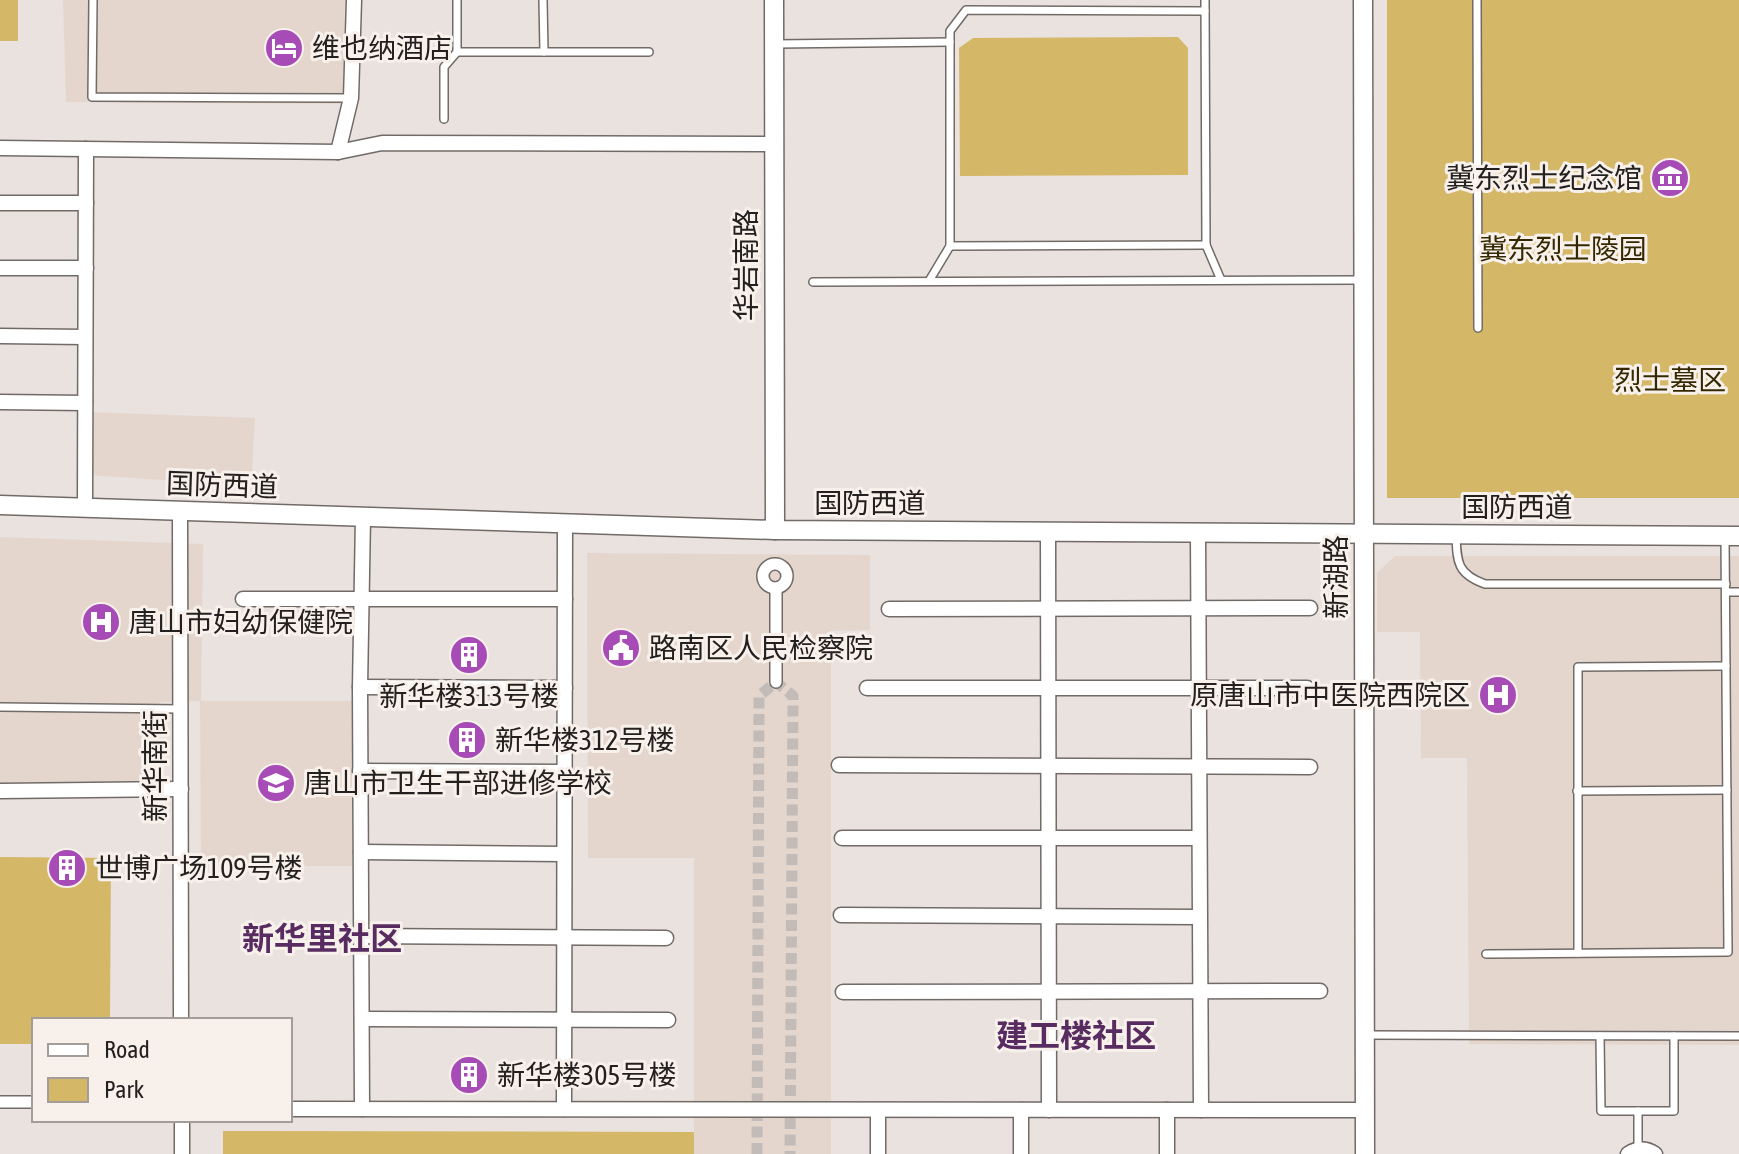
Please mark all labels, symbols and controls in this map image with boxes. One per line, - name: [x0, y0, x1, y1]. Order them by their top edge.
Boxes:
- hotel icon: 维也纳酒店: [263, 27, 305, 69]
- place label: 维也纳酒店: [312, 32, 452, 64]
- museum icon: 冀东烈士纪念馆: [1649, 157, 1691, 199]
- place label: 冀东烈士纪念馆: [1446, 162, 1642, 194]
- street label: 华岩南路: [730, 209, 762, 321]
- park label: 冀东烈士陵园: [1479, 233, 1647, 265]
- park label: 烈士墓区: [1614, 364, 1726, 396]
- street label: 国防西道: [165, 467, 279, 503]
- street label: 国防西道: [814, 487, 926, 519]
- street label: 国防西道: [1461, 491, 1573, 523]
- street label: 新湖路: [1320, 535, 1352, 619]
- hospital icon: 唐山市妇幼保健院: [80, 601, 122, 643]
- place label: 唐山市妇幼保健院: [129, 606, 353, 638]
- public building icon: 路南区人民检察院: [600, 627, 642, 669]
- place label: 路南区人民检察院: [649, 632, 873, 664]
- building icon: 新华楼313号楼: [448, 634, 490, 676]
- hospital icon: 原唐山市中医院西院区: [1477, 674, 1519, 716]
- place label: 原唐山市中医院西院区: [1190, 679, 1470, 711]
- place label: 新华楼313号楼: [379, 680, 559, 712]
- street label: 新华南街: [139, 710, 171, 822]
- building icon: 新华楼312号楼: [446, 719, 488, 761]
- place label: 新华楼312号楼: [495, 724, 674, 756]
- school or university icon: 唐山市卫生干部进修学校: [255, 762, 297, 804]
- place label: 唐山市卫生干部进修学校: [304, 767, 612, 799]
- building icon: 世博广场109号楼: [46, 847, 88, 889]
- place label: 世博广场109号楼: [95, 852, 302, 884]
- district label: 新华里社区: [242, 920, 402, 957]
- district label: 建工楼社区: [996, 1017, 1156, 1054]
- legend: [32, 1018, 292, 1122]
- text: Road: [104, 1036, 150, 1063]
- building icon: 新华楼305号楼: [448, 1054, 490, 1096]
- place label: 新华楼305号楼: [497, 1059, 676, 1091]
- text: Park: [104, 1076, 145, 1103]

